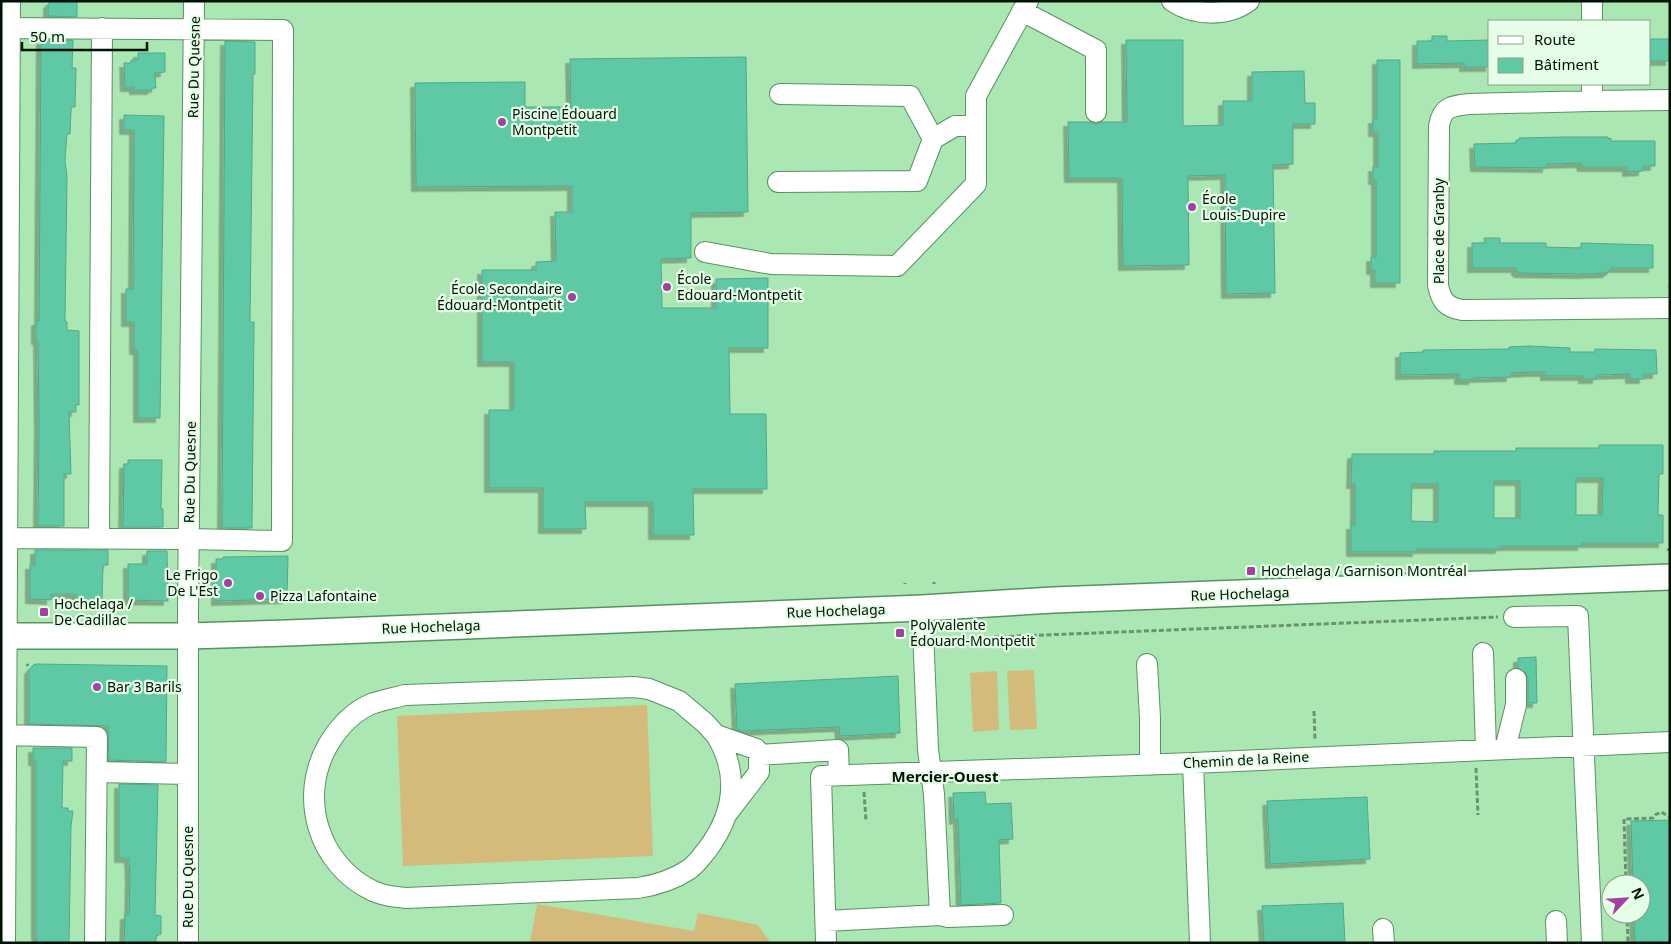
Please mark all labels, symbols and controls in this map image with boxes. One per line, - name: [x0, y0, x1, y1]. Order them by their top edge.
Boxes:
- street label: Rue Du Quesne: [183, 16, 204, 118]
- scale bar: [22, 20, 148, 52]
- legend: [1488, 20, 1651, 85]
- text: 50 m: [30, 26, 65, 46]
- text: Route: [1534, 29, 1576, 49]
- text: Bâtiment: [1534, 54, 1599, 74]
- place label: Piscine Édouard Montpetit: [512, 104, 617, 139]
- marker: Piscine Édouard Montpetit: [496, 116, 508, 128]
- street label: Place de Granby: [1429, 177, 1448, 284]
- place label: École Louis-Dupire: [1202, 189, 1286, 224]
- marker: École Louis-Dupire: [1186, 201, 1198, 213]
- place label: École Edouard-Montpetit: [677, 269, 802, 304]
- place label: École Secondaire Édouard-Montpetit: [437, 279, 562, 314]
- marker: École Edouard-Montpetit: [661, 281, 673, 293]
- marker: École Secondaire Édouard-Montpetit: [566, 291, 578, 303]
- street label: Rue Du Quesne: [179, 421, 200, 523]
- place label: Hochelaga / Garnison Montréal: [1261, 561, 1467, 580]
- place label: Le Frigo De L'Est: [165, 565, 218, 600]
- marker: Hochelaga / Garnison Montréal: [1245, 565, 1257, 577]
- marker: Le Frigo De L'Est: [222, 577, 234, 589]
- street label: Rue Hochelaga: [1190, 582, 1290, 605]
- place label: Pizza Lafontaine: [270, 586, 377, 605]
- marker: Pizza Lafontaine: [254, 590, 266, 602]
- place label: Hochelaga / De Cadillac: [54, 594, 134, 629]
- street label: Rue Hochelaga: [786, 599, 886, 622]
- marker: Hochelaga / De Cadillac: [38, 606, 50, 618]
- street label: Rue Hochelaga: [381, 615, 481, 638]
- place label: Polyvalente Édouard-Montpetit: [910, 615, 1035, 650]
- marker: Polyvalente Édouard-Montpetit: [894, 627, 906, 639]
- place label: Bar 3 Barils: [107, 677, 182, 696]
- marker: Bar 3 Barils: [91, 681, 103, 693]
- street label: Chemin de la Reine: [1182, 747, 1310, 772]
- district label: Mercier-Ouest: [892, 766, 999, 786]
- street label: Rue Du Quesne: [178, 826, 197, 928]
- north arrow: [1601, 874, 1651, 924]
- text: N: [1627, 884, 1649, 902]

